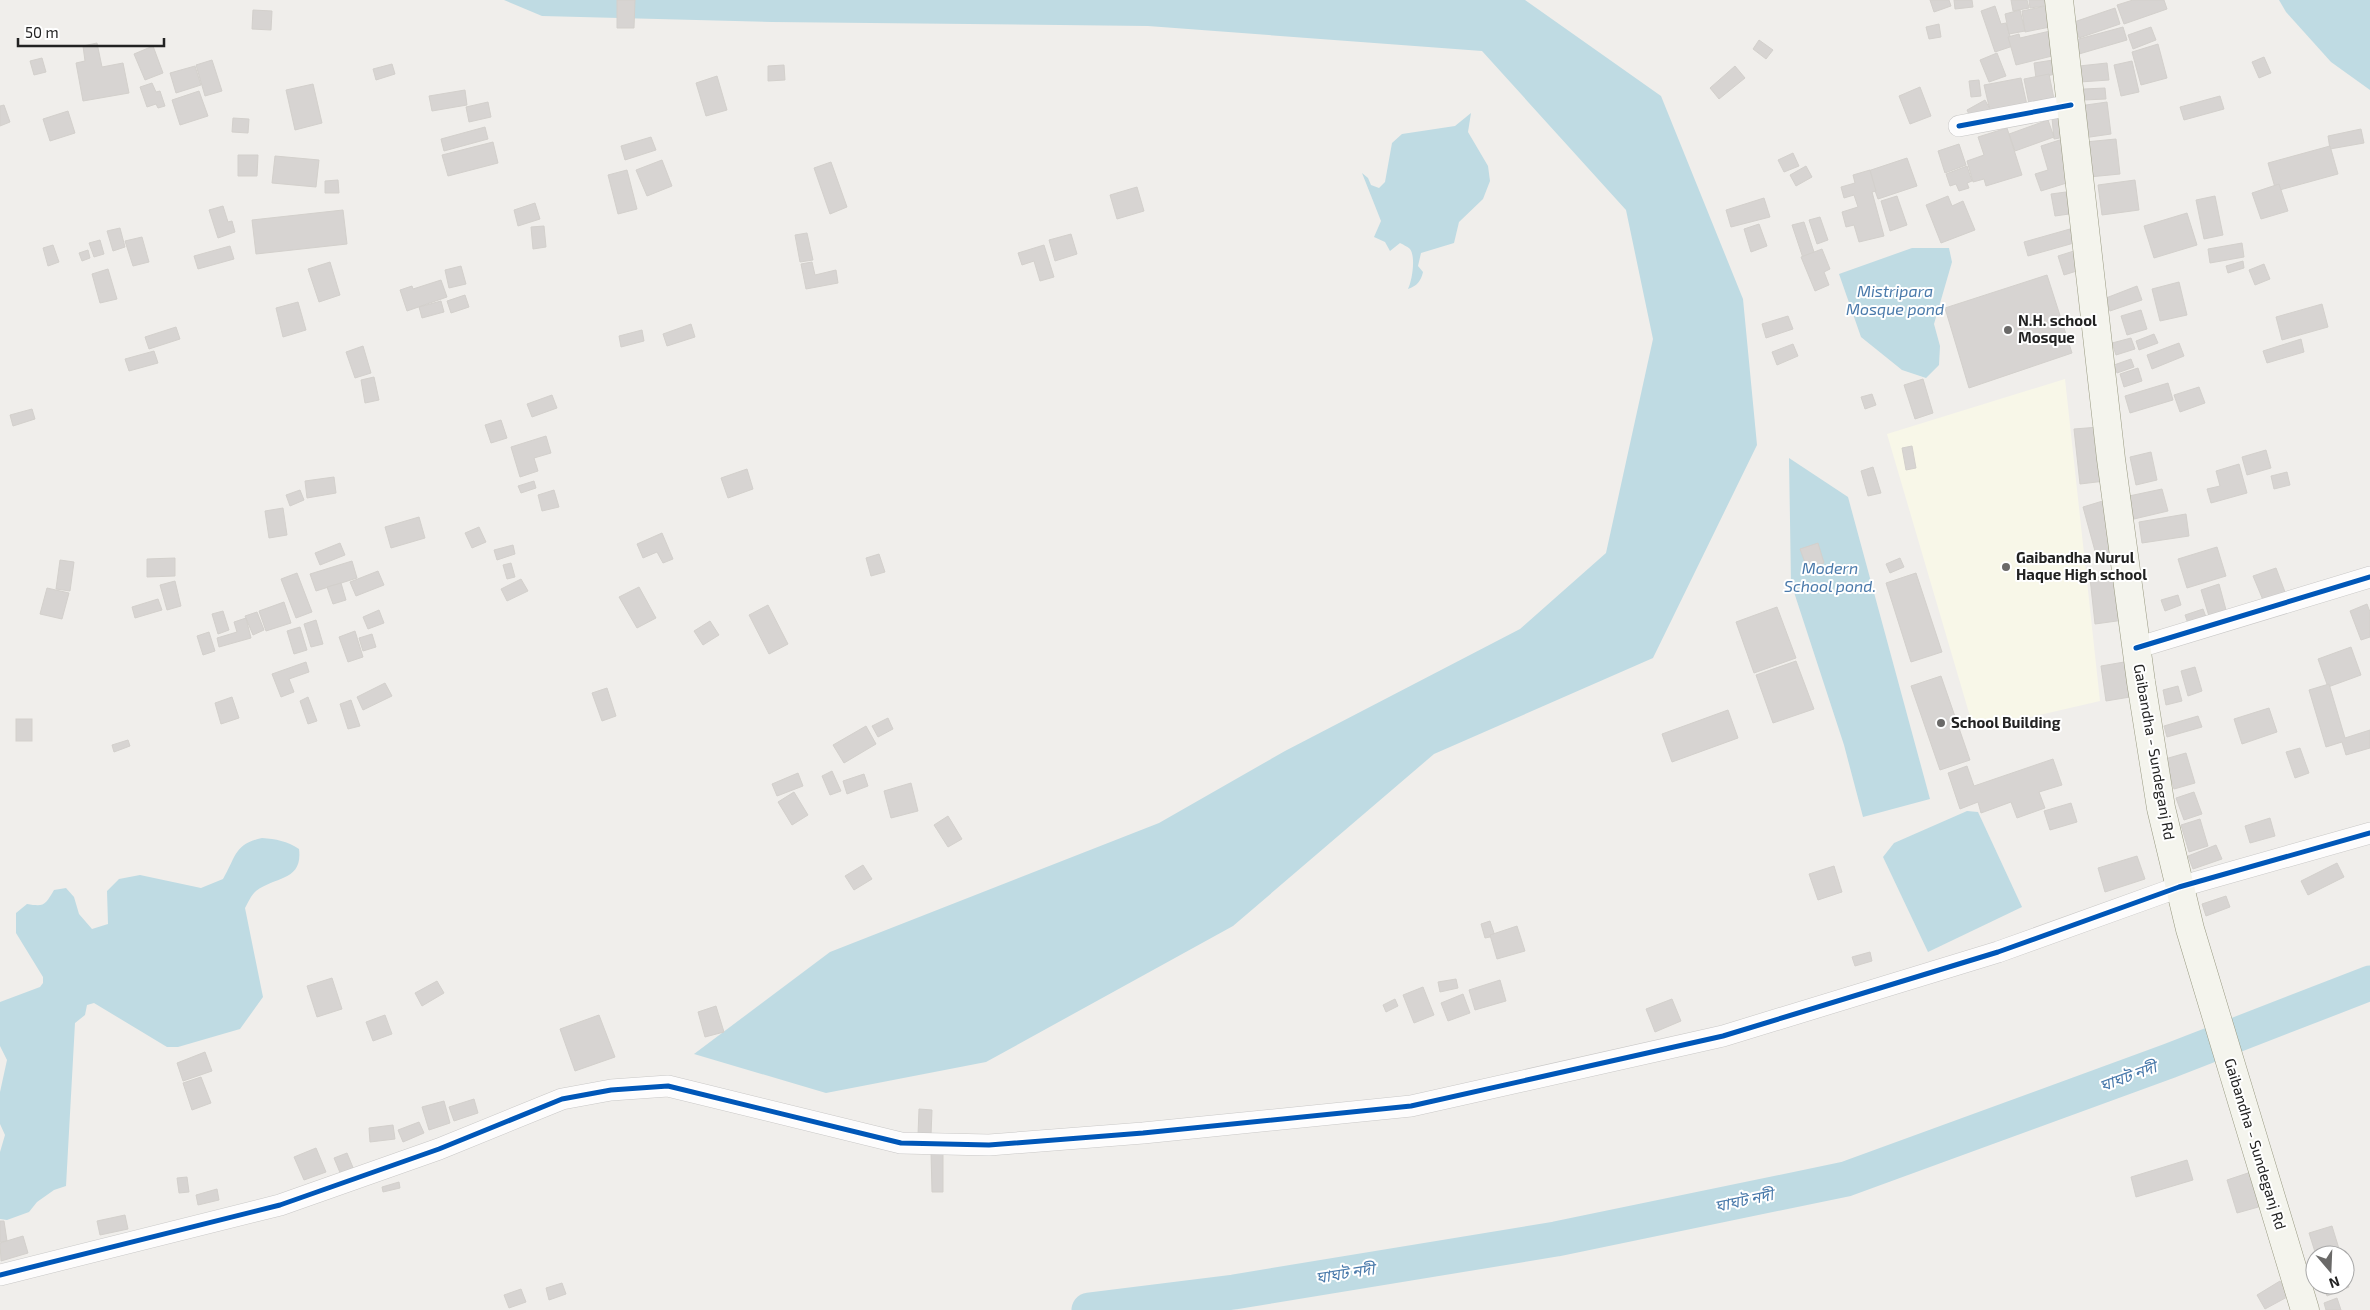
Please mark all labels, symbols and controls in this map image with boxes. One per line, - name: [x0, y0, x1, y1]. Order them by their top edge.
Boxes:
- scale bar: [18, 15, 164, 47]
- text: 50 m: [25, 23, 59, 41]
- water label: Mistripara Mosque pond: [1846, 281, 1944, 318]
- place label: N.H. school Mosque: [2018, 311, 2097, 346]
- marker: N.H. school Mosque: [2002, 324, 2014, 336]
- place label: Gaibandha Nurul Haque High school: [2016, 548, 2147, 583]
- water label: Modern School pond.: [1784, 558, 1876, 595]
- marker: Gaibandha Nurul Haque High school: [2000, 561, 2012, 573]
- street label: Gaibandha - Sundeganj Rd: [2130, 662, 2179, 841]
- place label: School Building: [1951, 713, 2061, 731]
- marker: School Building: [1935, 717, 1947, 729]
- water label: ঘাঘট নদী: [2097, 1056, 2161, 1095]
- street label: Gaibandha - Sundeganj Rd: [2220, 1056, 2291, 1232]
- water label: ঘাঘট নদী: [1713, 1183, 1777, 1215]
- north arrow: [2305, 1245, 2355, 1295]
- water label: ঘাঘট নদী: [1314, 1258, 1378, 1287]
- text: N: [2327, 1273, 2342, 1292]

